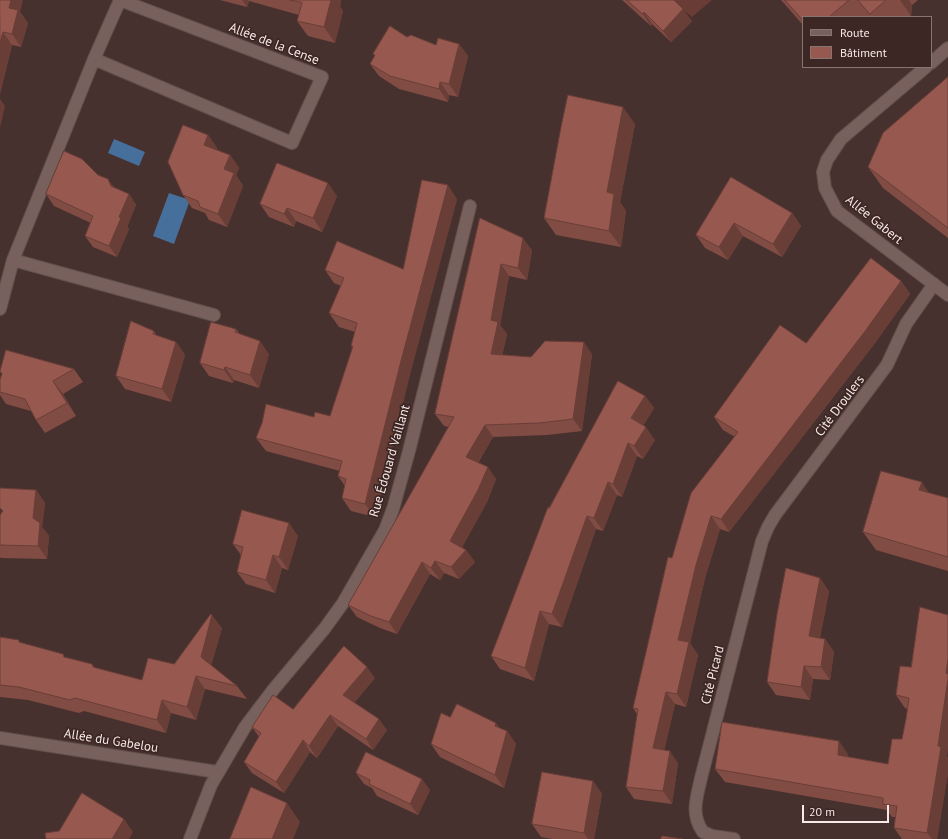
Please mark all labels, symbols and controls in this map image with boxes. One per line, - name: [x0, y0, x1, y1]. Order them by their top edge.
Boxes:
- legend: [802, 16, 932, 68]
- street label: Allée de la Cense: [227, 20, 321, 68]
- text: Route: [840, 25, 870, 40]
- text: Bâtiment: [840, 45, 887, 60]
- street label: Allée Gabert: [842, 192, 906, 248]
- street label: Cité Droulers: [812, 372, 868, 440]
- street label: Rue Édouard Vaillant: [366, 403, 414, 519]
- street label: Cité Picard: [698, 644, 728, 706]
- street label: Allée du Gabelou: [63, 726, 159, 756]
- scale bar: [804, 797, 891, 823]
- text: 20 m: [809, 804, 835, 819]

